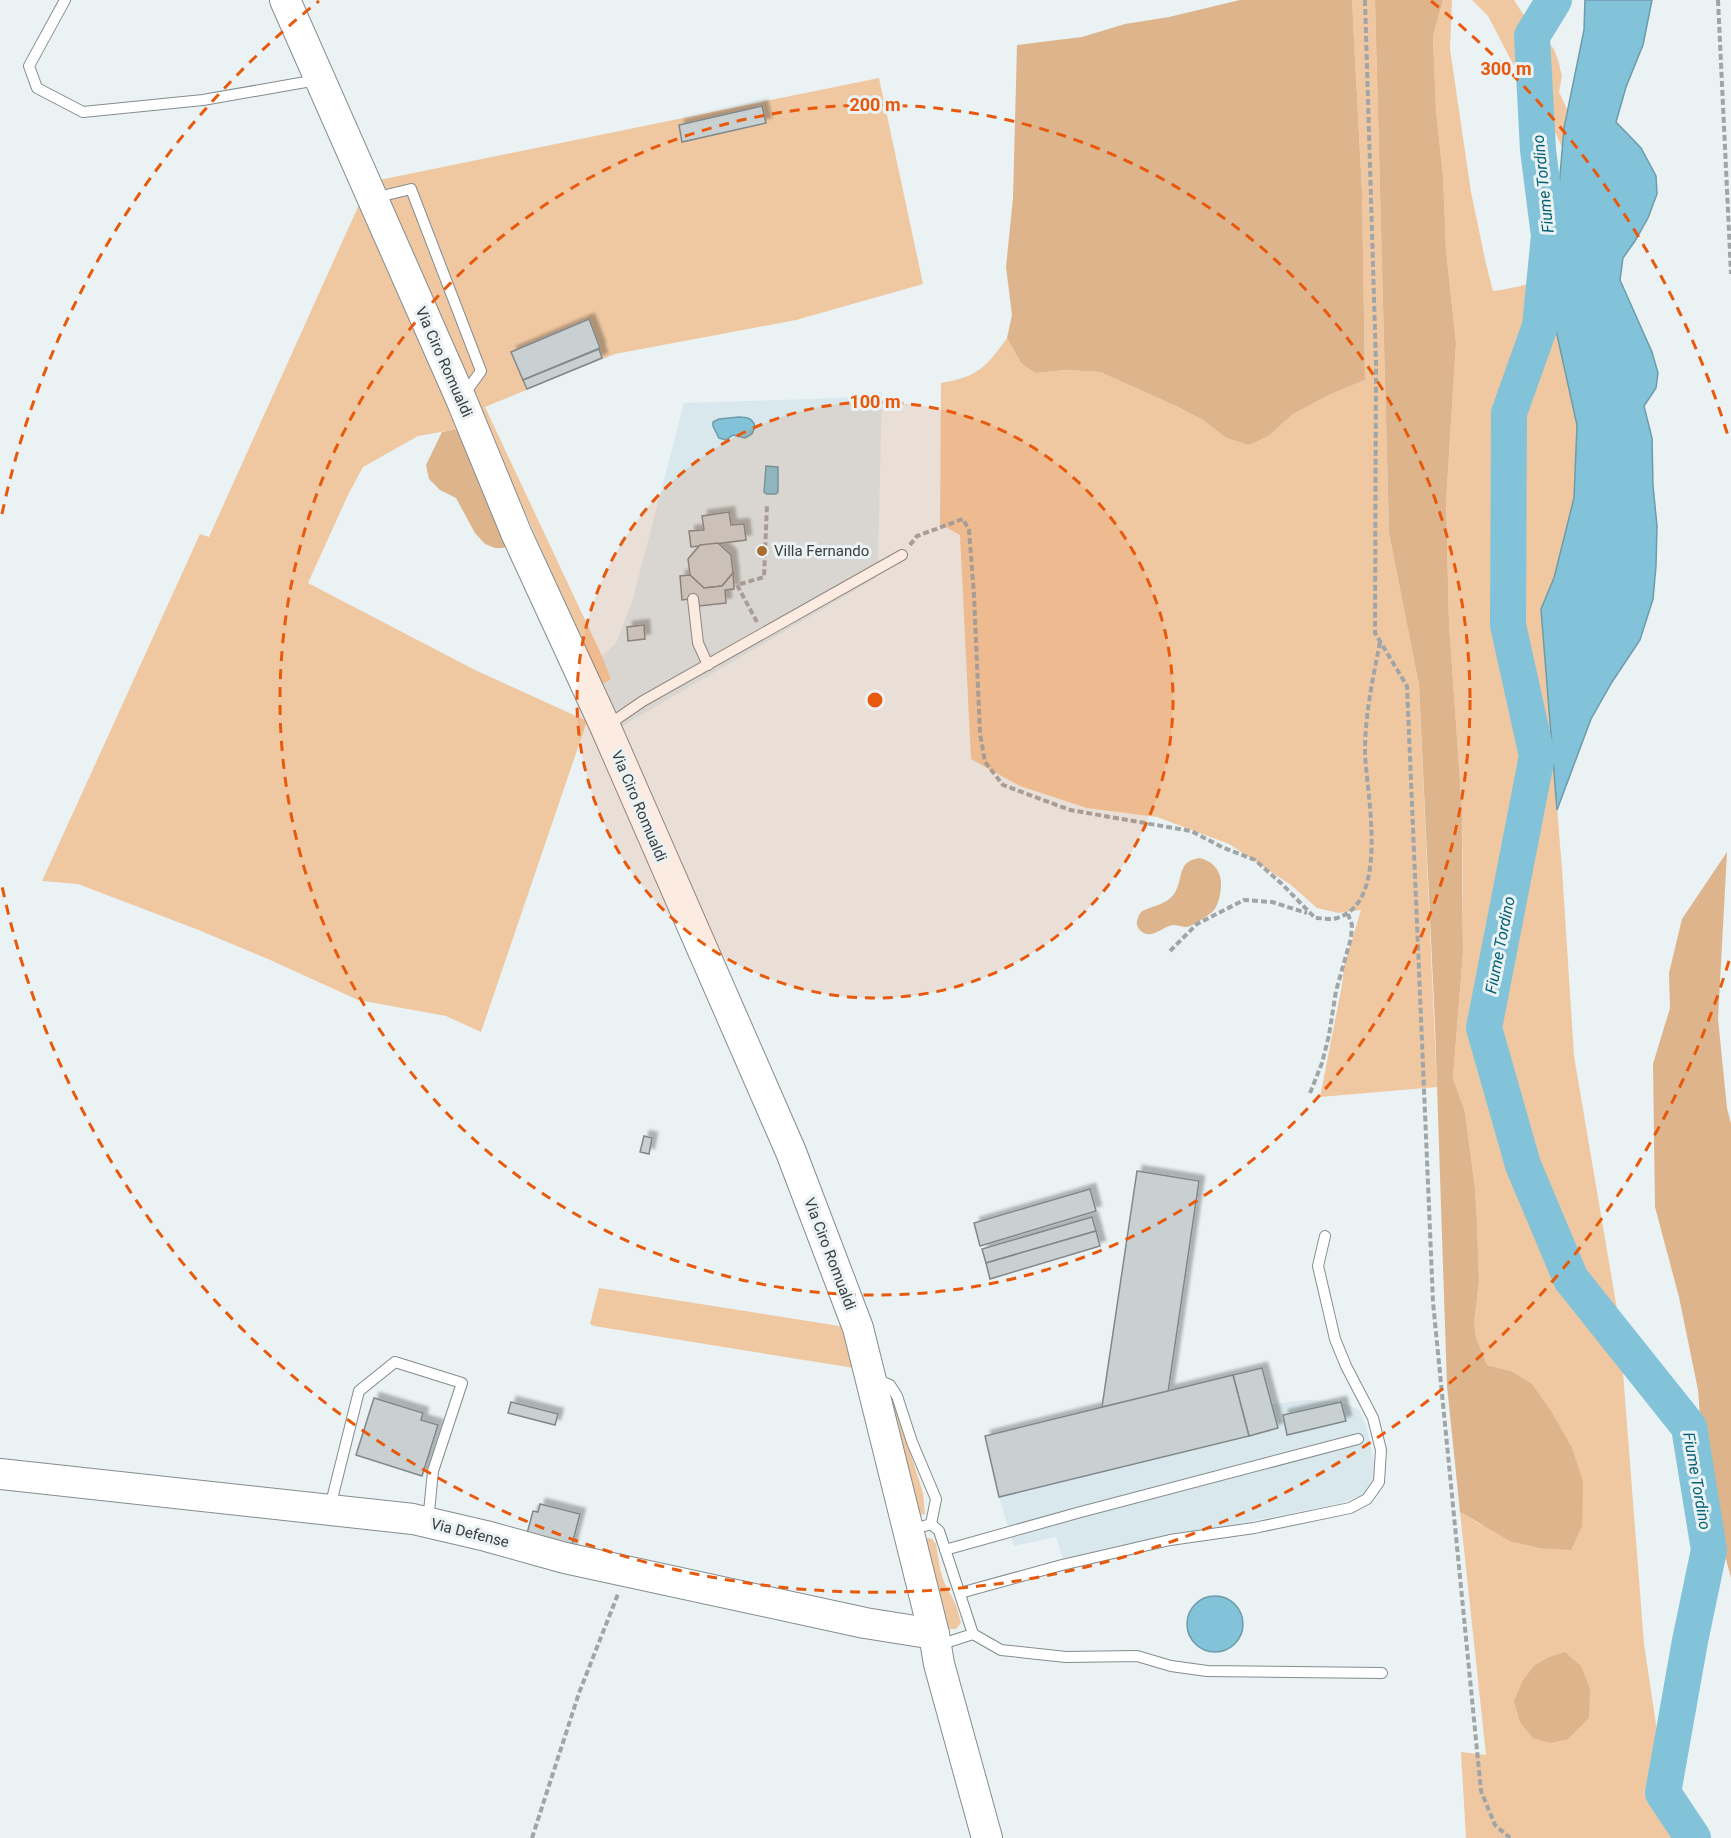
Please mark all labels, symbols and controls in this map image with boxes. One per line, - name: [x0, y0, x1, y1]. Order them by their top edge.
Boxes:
- text: 300 m: [1480, 58, 1532, 79]
- text: 200 m: [849, 94, 901, 115]
- water label: Fiume Tordino: [1528, 134, 1558, 234]
- street label: Via Ciro Romualdi: [412, 304, 476, 420]
- text: 100 m: [849, 391, 901, 412]
- place label: Villa Fernando: [774, 542, 869, 560]
- marker: Villa Fernando: [755, 544, 769, 558]
- centre of rings: [865, 690, 885, 710]
- street label: Via Ciro Romualdi: [607, 748, 671, 864]
- water label: Fiume Tordino: [1481, 895, 1519, 995]
- street label: Via Ciro Romualdi: [800, 1195, 860, 1313]
- water label: Fiume Tordino: [1679, 1431, 1715, 1531]
- street label: Via Defense: [429, 1515, 511, 1551]

